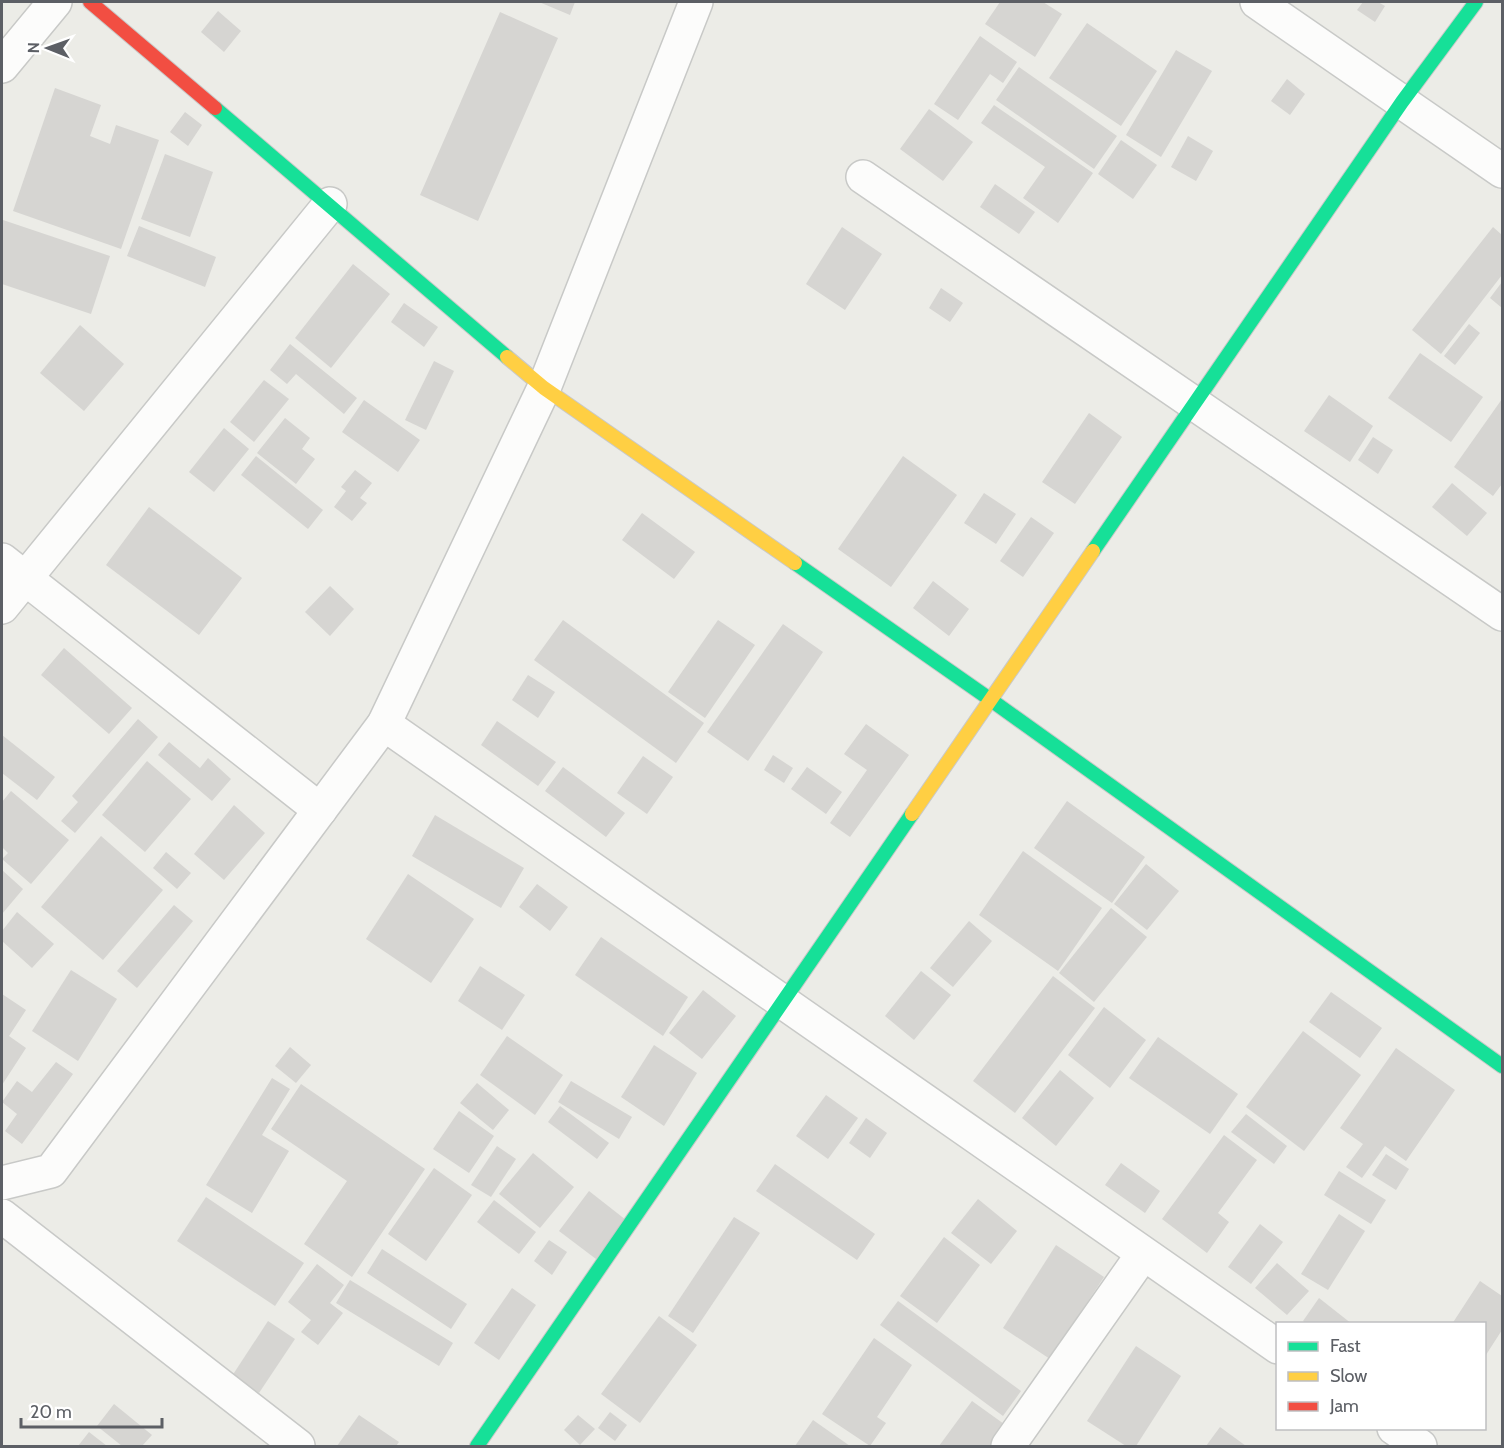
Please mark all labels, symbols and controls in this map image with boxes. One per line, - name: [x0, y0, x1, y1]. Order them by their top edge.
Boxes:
- north arrow: [18, 18, 78, 78]
- text: N: [24, 42, 43, 54]
- legend: [1276, 1322, 1486, 1430]
- text: Fast: [1330, 1335, 1361, 1357]
- text: Slow: [1330, 1365, 1367, 1387]
- scale bar: [21, 1391, 162, 1429]
- text: Jam: [1329, 1395, 1359, 1417]
- text: 20 m: [30, 1401, 72, 1423]

